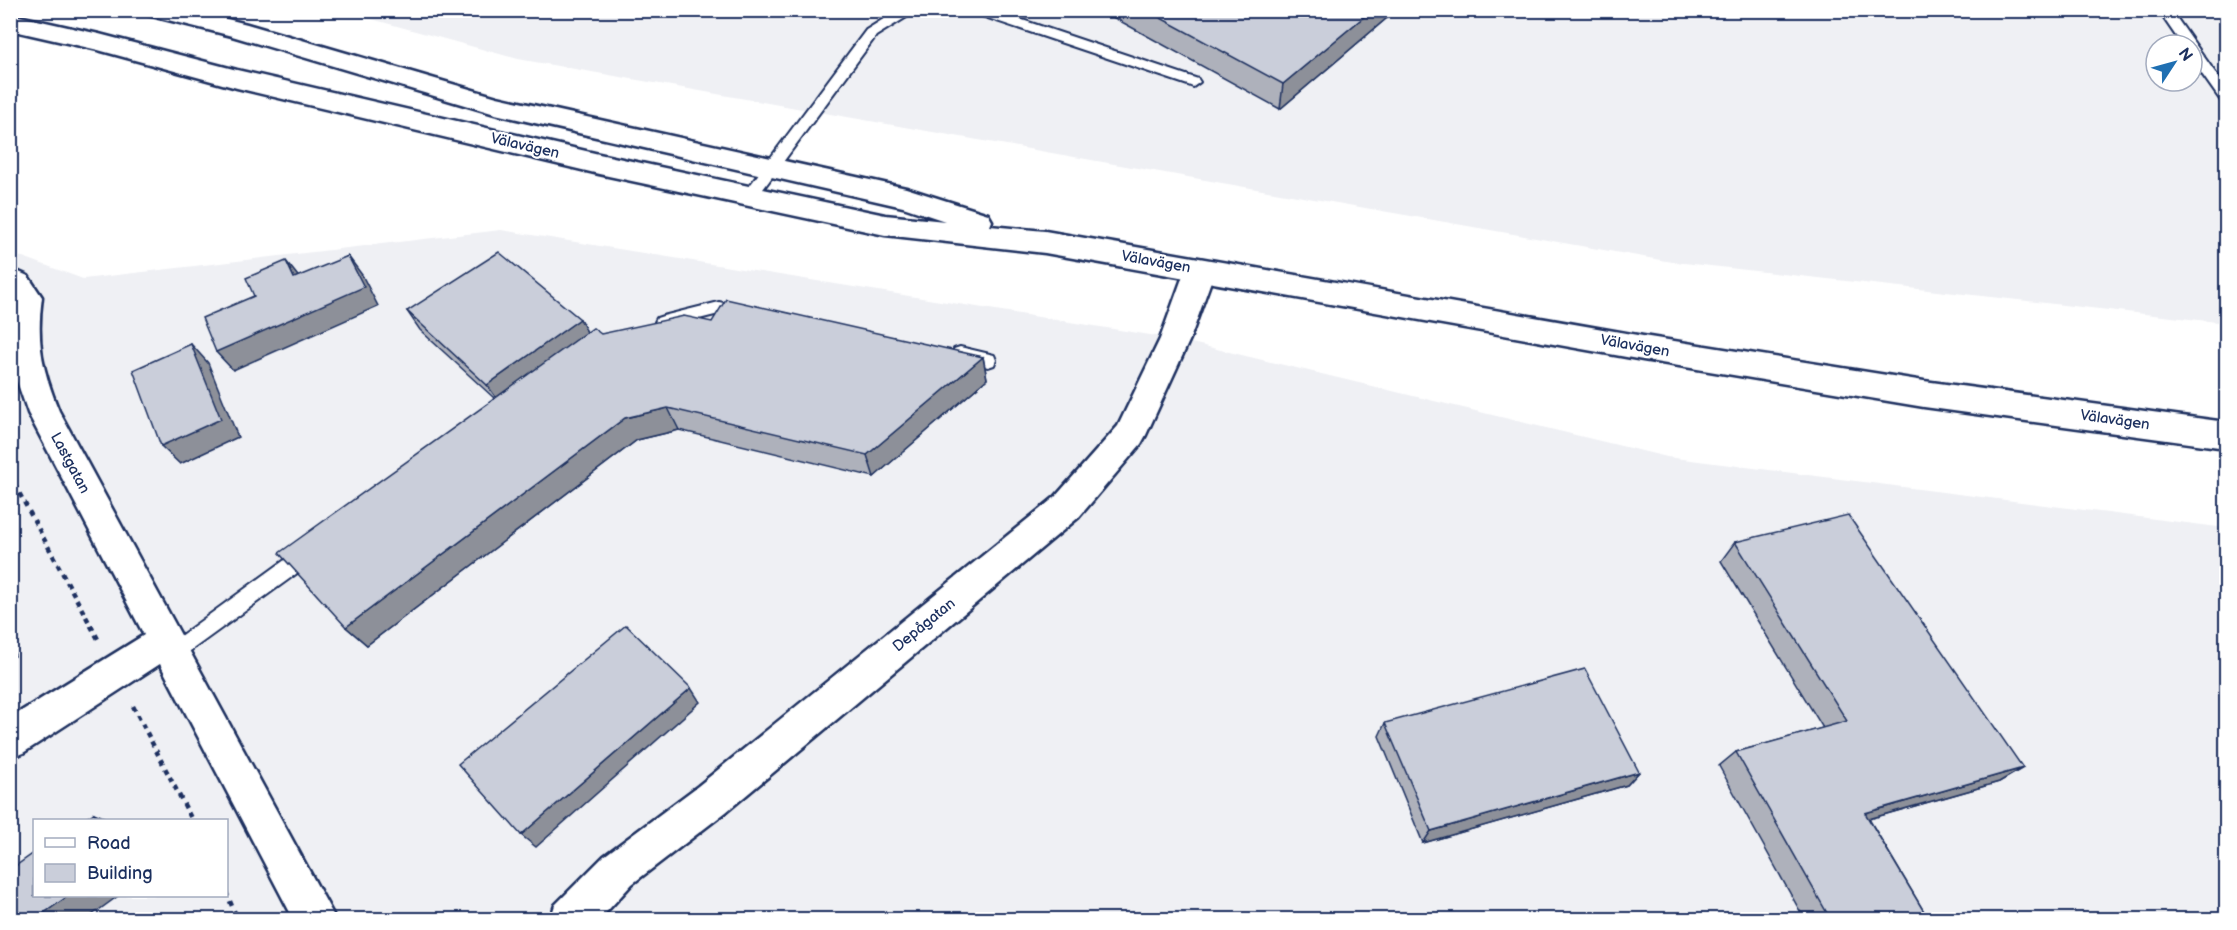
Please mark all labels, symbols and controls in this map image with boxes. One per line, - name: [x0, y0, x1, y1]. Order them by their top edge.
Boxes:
- north arrow: [2144, 33, 2204, 93]
- text: N: [2174, 45, 2196, 66]
- street label: Välavägen: [489, 129, 561, 163]
- street label: Välavägen: [1120, 247, 1192, 277]
- street label: Välavägen: [1599, 331, 1671, 361]
- street label: Välavägen: [2079, 406, 2151, 434]
- street label: Lastgatan: [46, 429, 94, 497]
- street label: Depågatan: [889, 594, 959, 656]
- legend: [33, 819, 228, 897]
- text: Road: [87, 833, 131, 854]
- text: Building: [87, 863, 153, 884]

